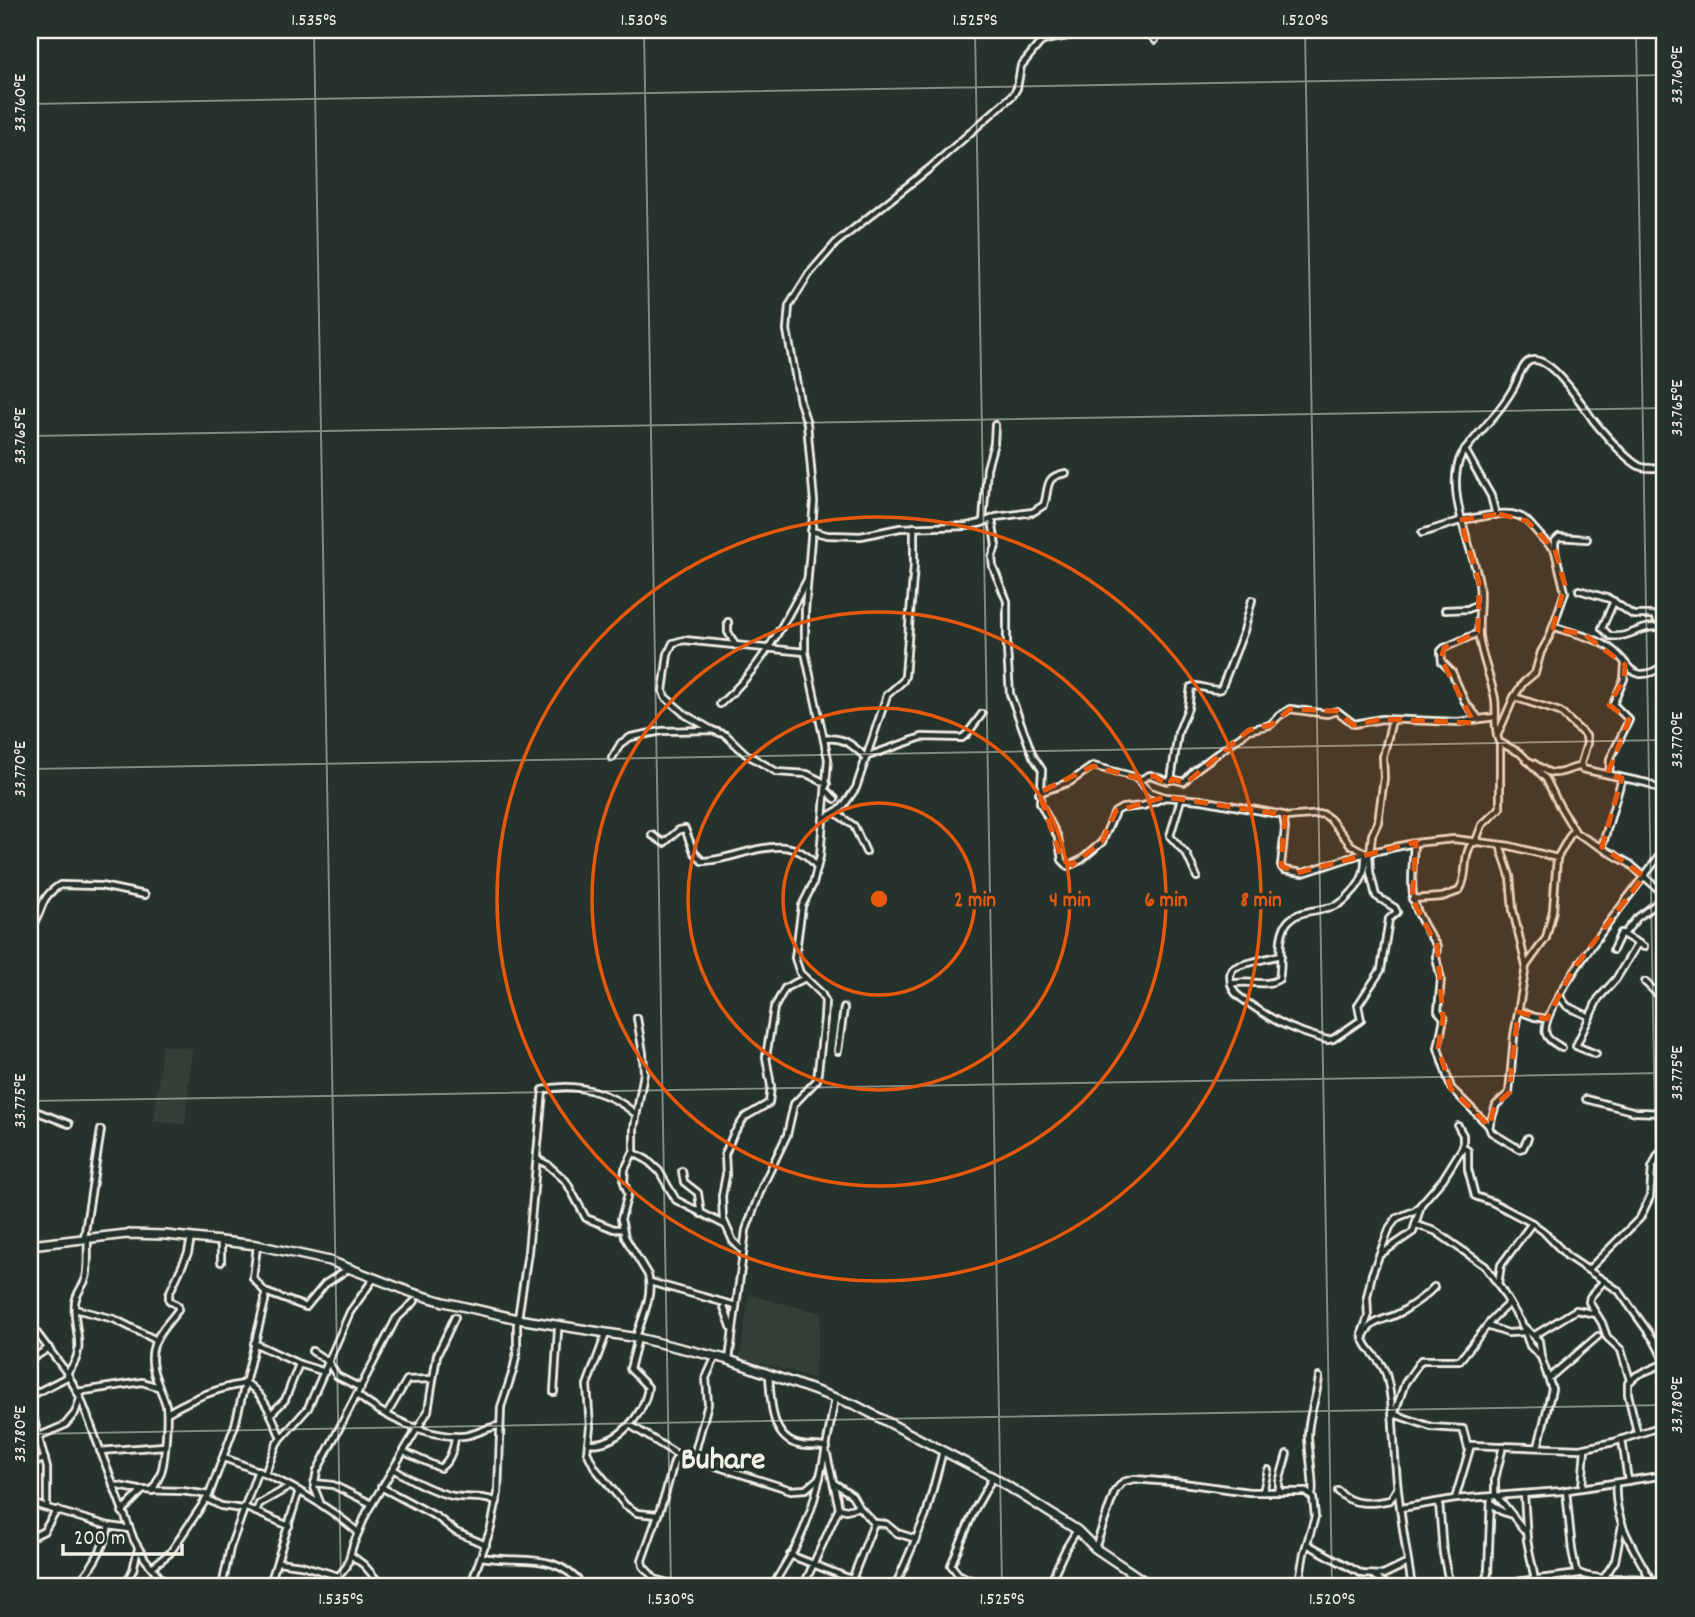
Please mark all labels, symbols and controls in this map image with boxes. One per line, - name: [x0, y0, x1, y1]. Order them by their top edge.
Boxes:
- text: 1.535°S: [291, 9, 337, 34]
- text: 1.530°S: [621, 9, 667, 34]
- text: 1.525°S: [952, 9, 998, 34]
- text: 1.520°S: [1282, 9, 1328, 34]
- text: 33.760°E: [1666, 46, 1691, 104]
- text: 33.760°E: [9, 74, 34, 132]
- text: 33.765°E: [1666, 380, 1691, 436]
- text: 33.765°E: [9, 408, 34, 464]
- text: 33.770°E: [1666, 712, 1691, 768]
- text: 33.770°E: [9, 741, 34, 797]
- centre of rings: [867, 887, 891, 911]
- text: 2 min: [954, 887, 996, 917]
- text: 4 min: [1049, 887, 1091, 917]
- text: 6 min: [1144, 887, 1188, 917]
- text: 8 min: [1240, 887, 1282, 917]
- text: 33.775°E: [1666, 1045, 1691, 1101]
- text: 33.775°E: [9, 1073, 34, 1129]
- text: 33.780°E: [1666, 1377, 1691, 1433]
- text: 33.780°E: [9, 1406, 34, 1462]
- district label: Buhare: [681, 1439, 765, 1485]
- scale bar: [63, 1512, 182, 1556]
- text: 200 m: [74, 1525, 125, 1555]
- text: 1.535°S: [318, 1588, 364, 1613]
- text: 1.530°S: [648, 1588, 694, 1613]
- text: 1.525°S: [979, 1588, 1025, 1613]
- text: 1.520°S: [1309, 1588, 1355, 1613]

